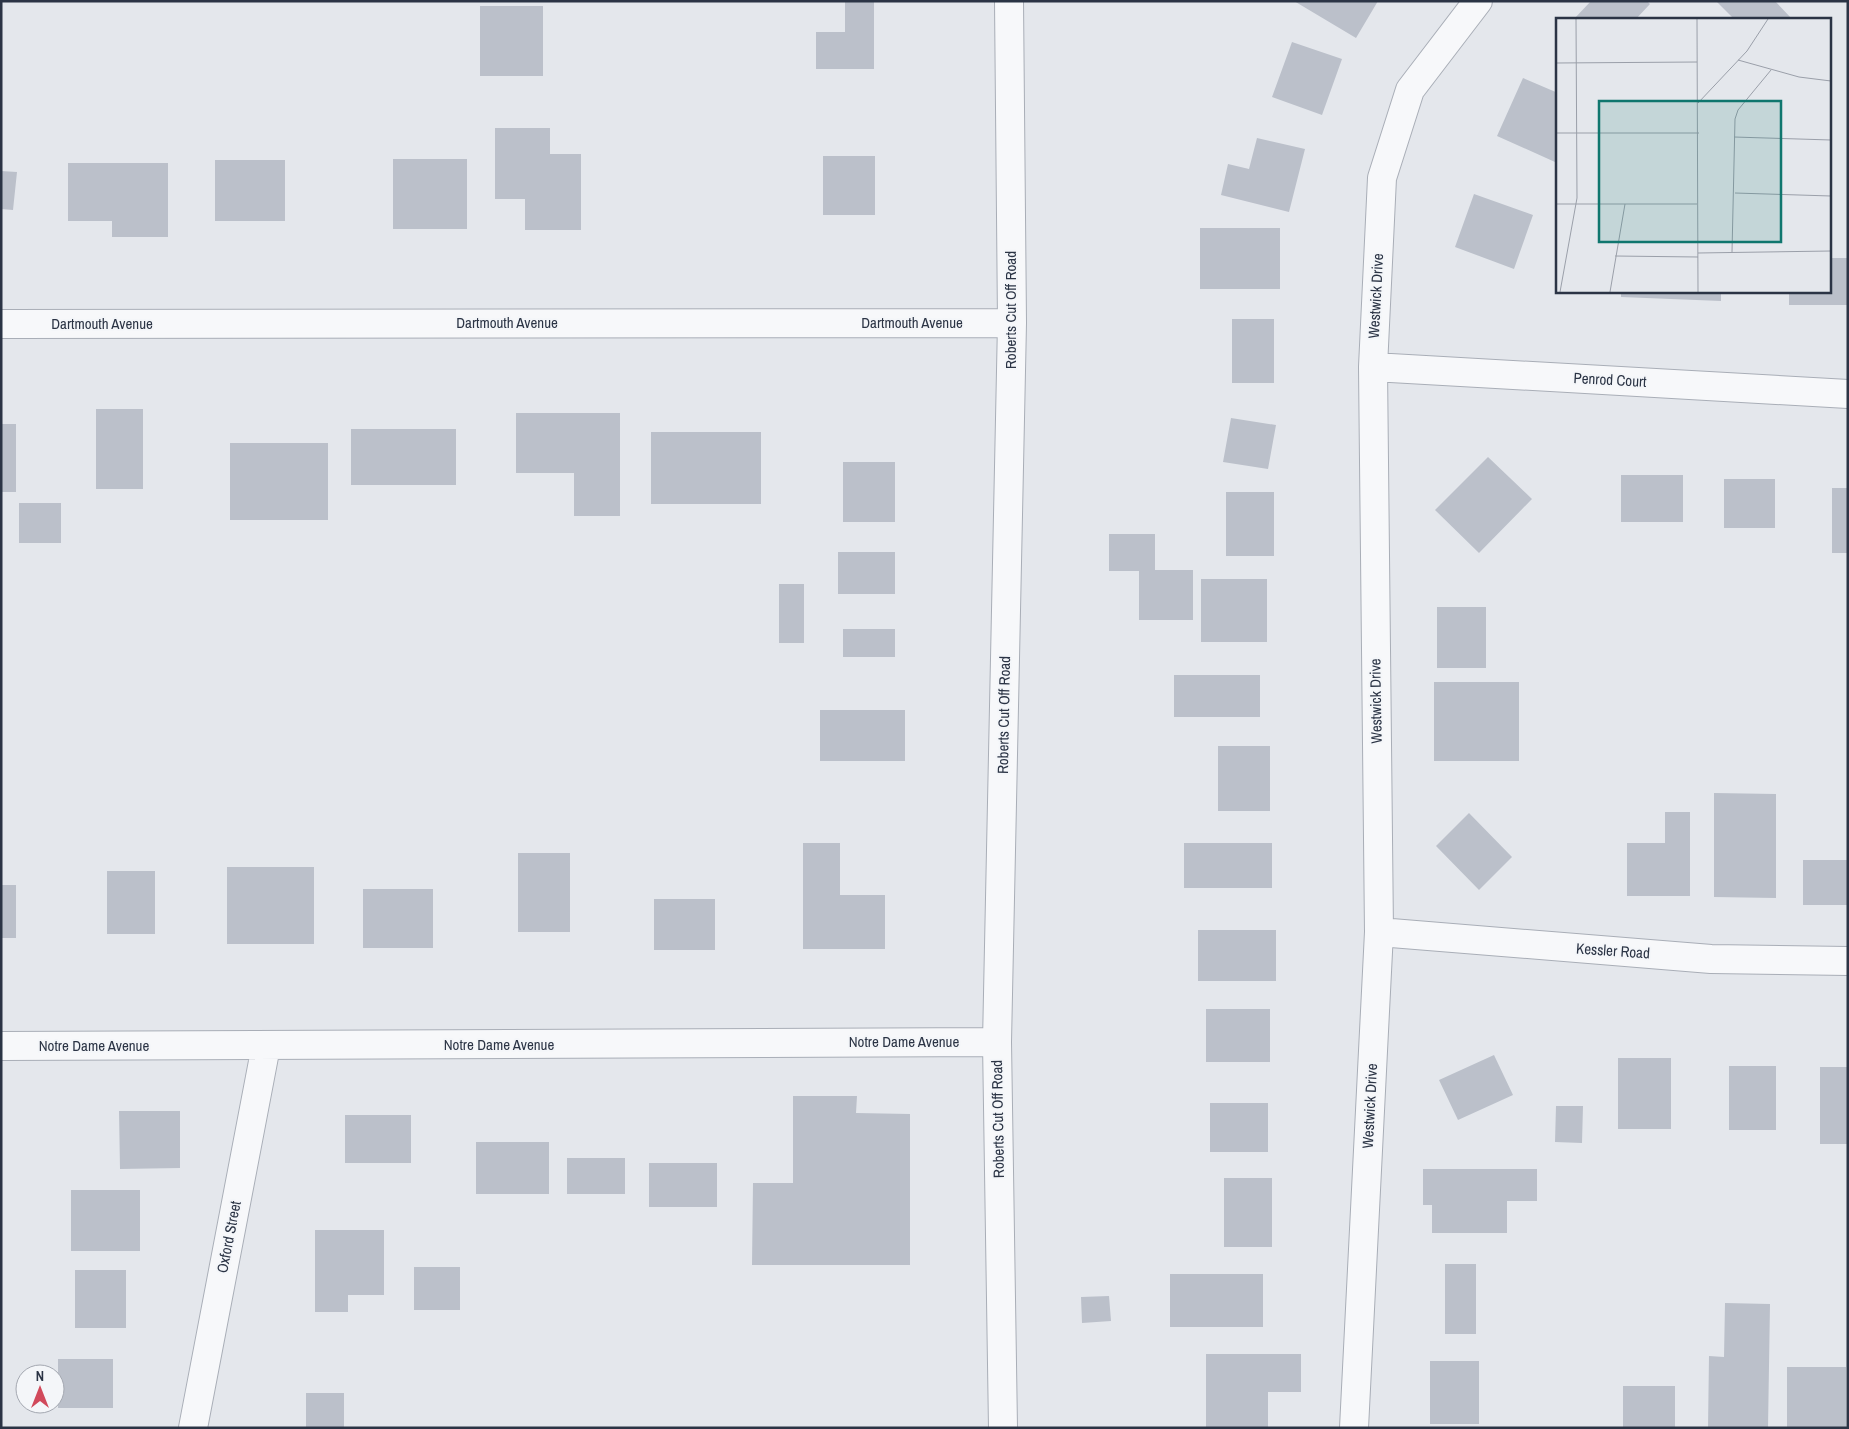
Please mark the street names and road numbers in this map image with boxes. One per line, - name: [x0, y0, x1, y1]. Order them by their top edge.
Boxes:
- street label: Roberts Cut Off Road: [1000, 251, 1021, 369]
- street label: Westwick Drive: [1363, 253, 1388, 339]
- street label: Dartmouth Avenue: [456, 312, 558, 333]
- street label: Dartmouth Avenue: [861, 312, 963, 333]
- street label: Dartmouth Avenue: [51, 313, 153, 334]
- street label: Penrod Court: [1573, 367, 1648, 392]
- street label: Roberts Cut Off Road: [992, 656, 1015, 774]
- street label: Westwick Drive: [1364, 658, 1387, 744]
- street label: Kessler Road: [1575, 937, 1651, 964]
- street label: Notre Dame Avenue: [849, 1031, 959, 1052]
- street label: Notre Dame Avenue: [444, 1034, 554, 1055]
- street label: Notre Dame Avenue: [39, 1035, 149, 1056]
- street label: Roberts Cut Off Road: [986, 1060, 1009, 1178]
- street label: Westwick Drive: [1357, 1063, 1382, 1149]
- street label: Oxford Street: [211, 1198, 246, 1275]

